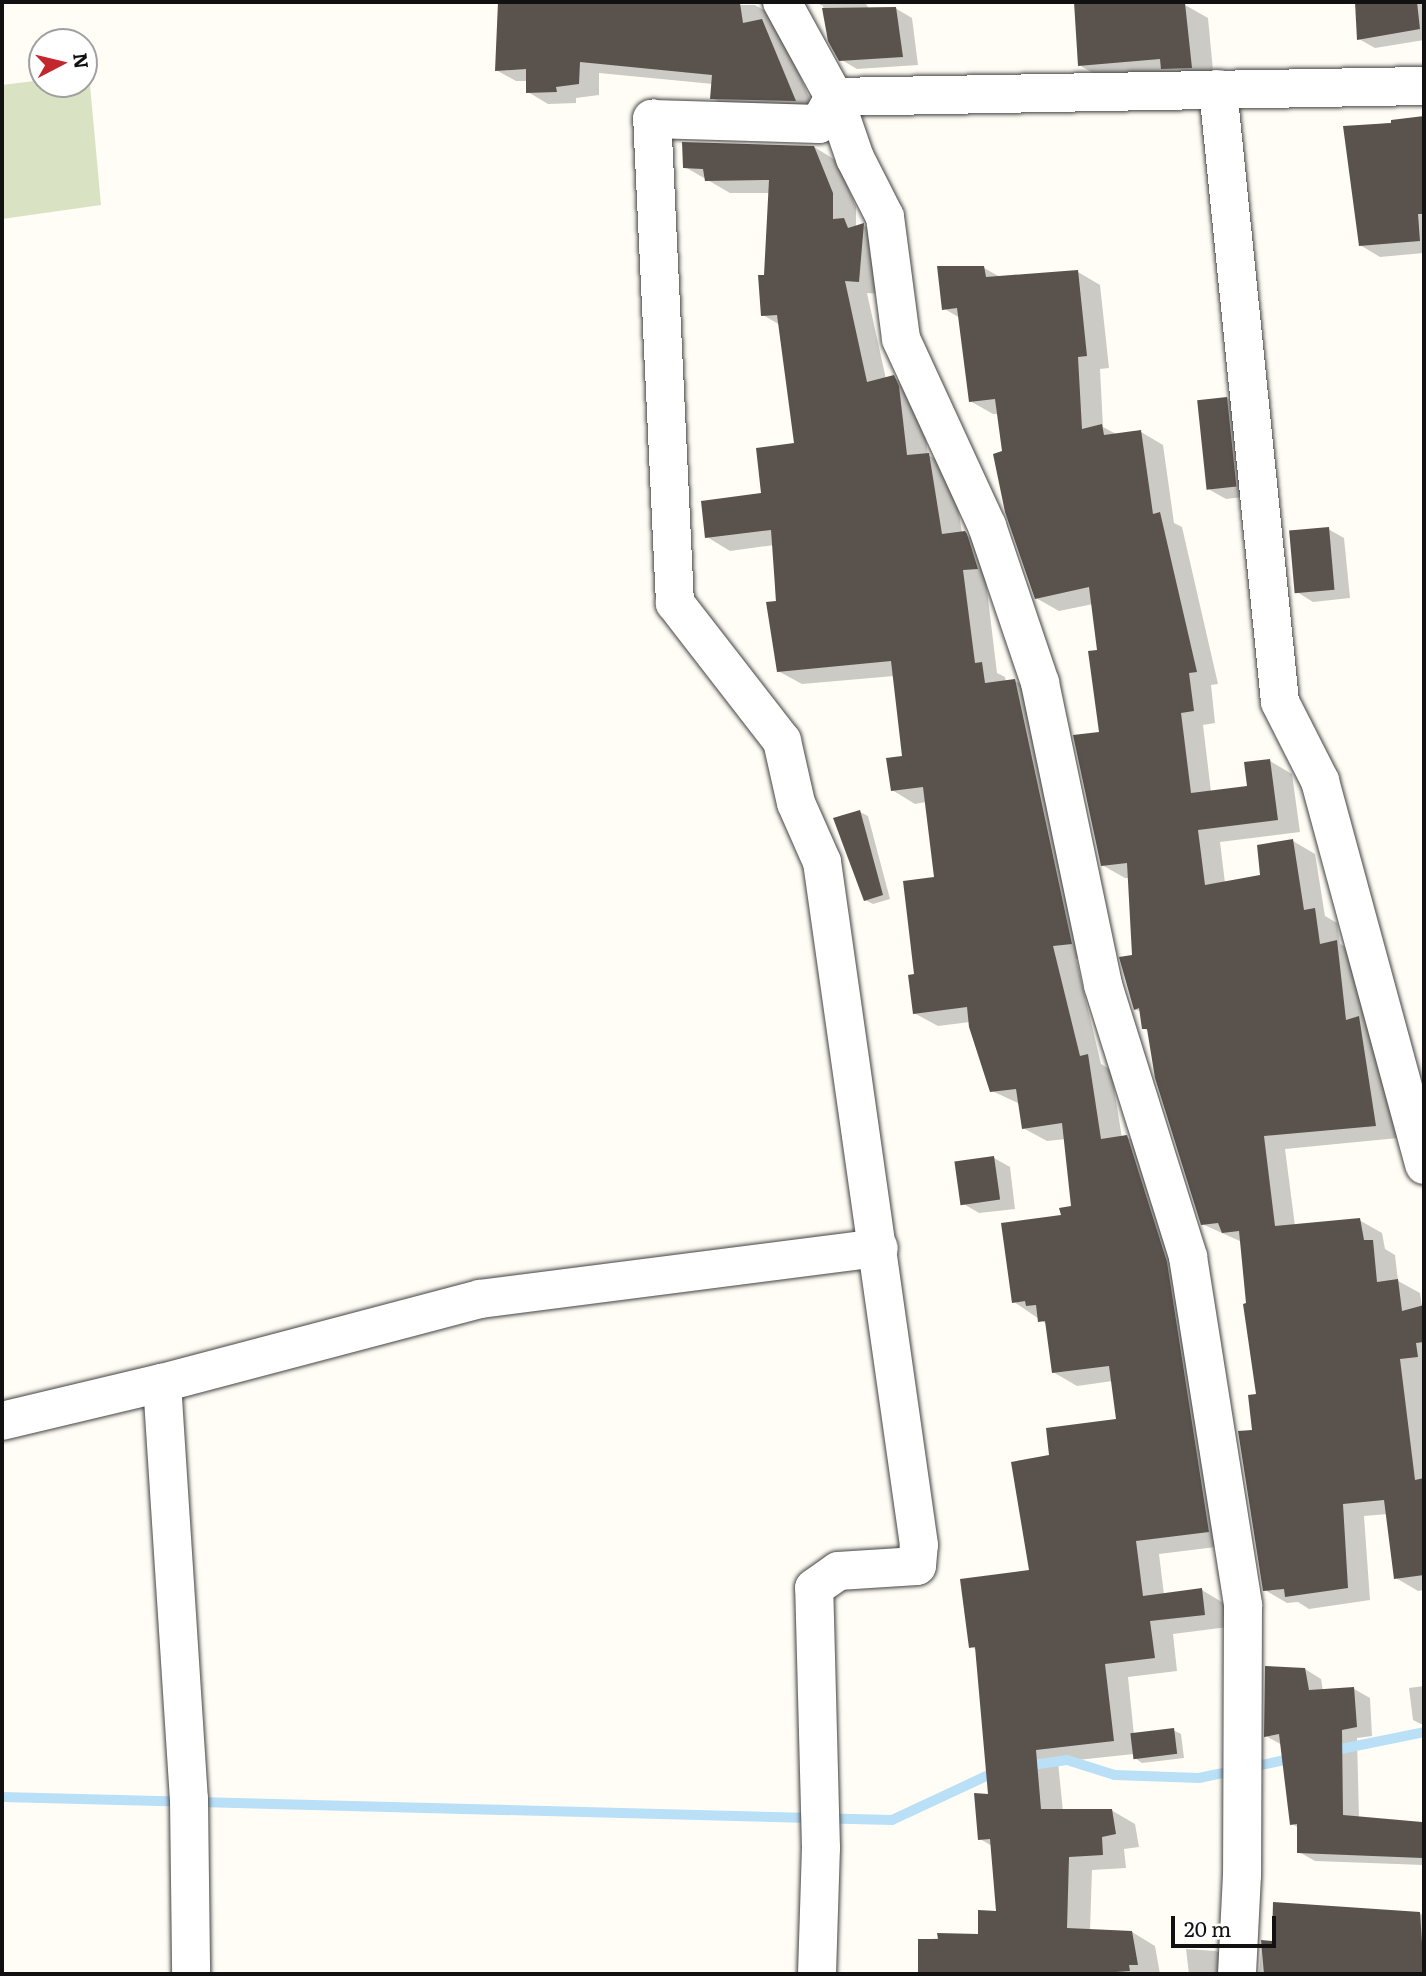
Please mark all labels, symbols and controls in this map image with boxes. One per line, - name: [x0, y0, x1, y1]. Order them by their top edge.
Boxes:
- north arrow: [28, 28, 98, 98]
- text: N: [67, 51, 97, 70]
- scale bar: [1174, 1902, 1279, 1946]
- text: 20 m: [1184, 1912, 1231, 1943]

